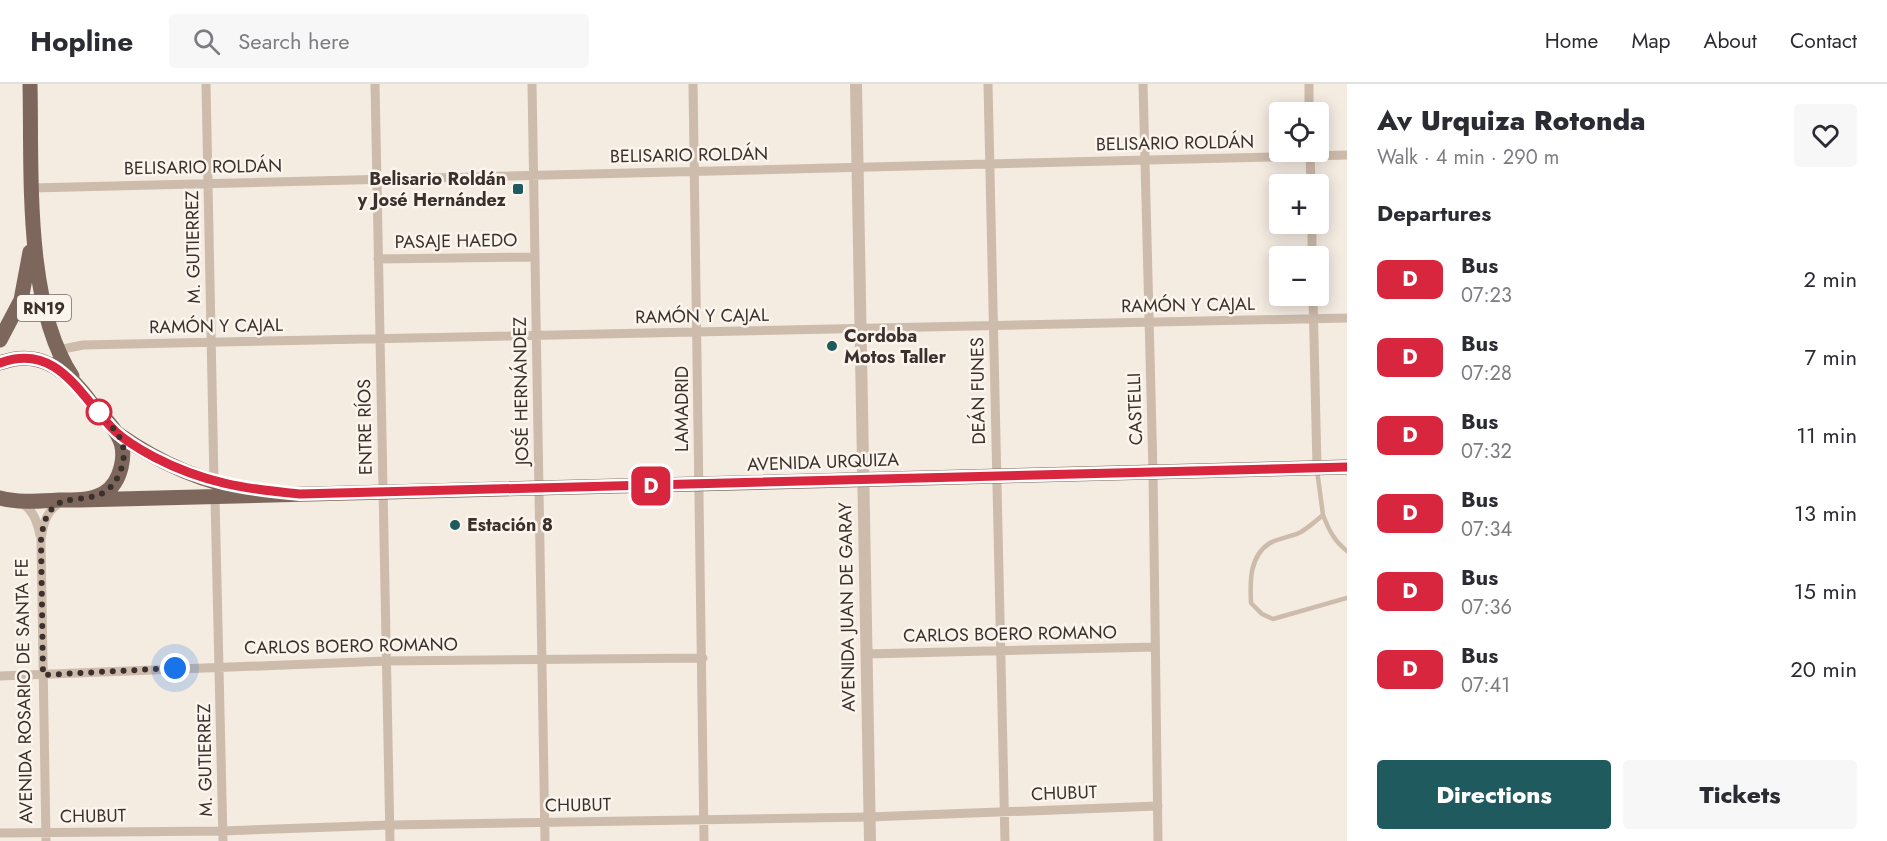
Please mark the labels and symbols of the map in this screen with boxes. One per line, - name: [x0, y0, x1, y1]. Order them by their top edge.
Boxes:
- street label: BELISARIO ROLDÁN: [1096, 129, 1254, 157]
- street label: BELISARIO ROLDÁN: [610, 141, 768, 169]
- street label: BELISARIO ROLDÁN: [124, 153, 282, 181]
- place label: Belisario Roldán y José Hernández: [357, 166, 507, 213]
- marker: Belisario Roldán y José Hernández: [511, 182, 525, 196]
- street label: M. GUTIERREZ: [179, 190, 207, 304]
- street label: PASAJE HAEDO: [394, 227, 518, 255]
- street label: RAMÓN Y CAJAL: [1121, 291, 1255, 319]
- road number: RN19: [17, 295, 71, 321]
- street label: RAMÓN Y CAJAL: [635, 302, 769, 330]
- street label: RAMÓN Y CAJAL: [149, 312, 283, 340]
- street label: JOSÉ HERNÁNDEZ: [507, 316, 535, 467]
- place label: Cordoba Motos Taller: [844, 323, 947, 370]
- street label: DEÁN FUNES: [964, 337, 992, 445]
- marker: Cordoba Motos Taller: [825, 339, 839, 353]
- street label: LAMADRID: [669, 366, 695, 452]
- street label: CASTELLI: [1121, 372, 1149, 446]
- street label: ENTRE RÍOS: [351, 379, 379, 475]
- unlabelled marker: [86, 399, 112, 425]
- street label: AVENIDA URQUIZA: [747, 446, 900, 478]
- line badge: D: [632, 466, 670, 506]
- street label: AVENIDA JUAN DE GARAY: [832, 501, 862, 712]
- place label: Estación 8: [467, 512, 553, 538]
- marker: Estación 8: [448, 518, 462, 532]
- street label: AVENIDA ROSARIO DE SANTA FE: [9, 558, 39, 824]
- street label: CARLOS BOERO ROMANO: [903, 619, 1117, 649]
- street label: CARLOS BOERO ROMANO: [244, 631, 458, 661]
- your location: [160, 653, 190, 683]
- street label: M. GUTIERREZ: [191, 703, 219, 817]
- street label: CHUBUT: [1030, 779, 1098, 807]
- street label: CHUBUT: [545, 791, 612, 819]
- street label: CHUBUT: [60, 802, 127, 830]

